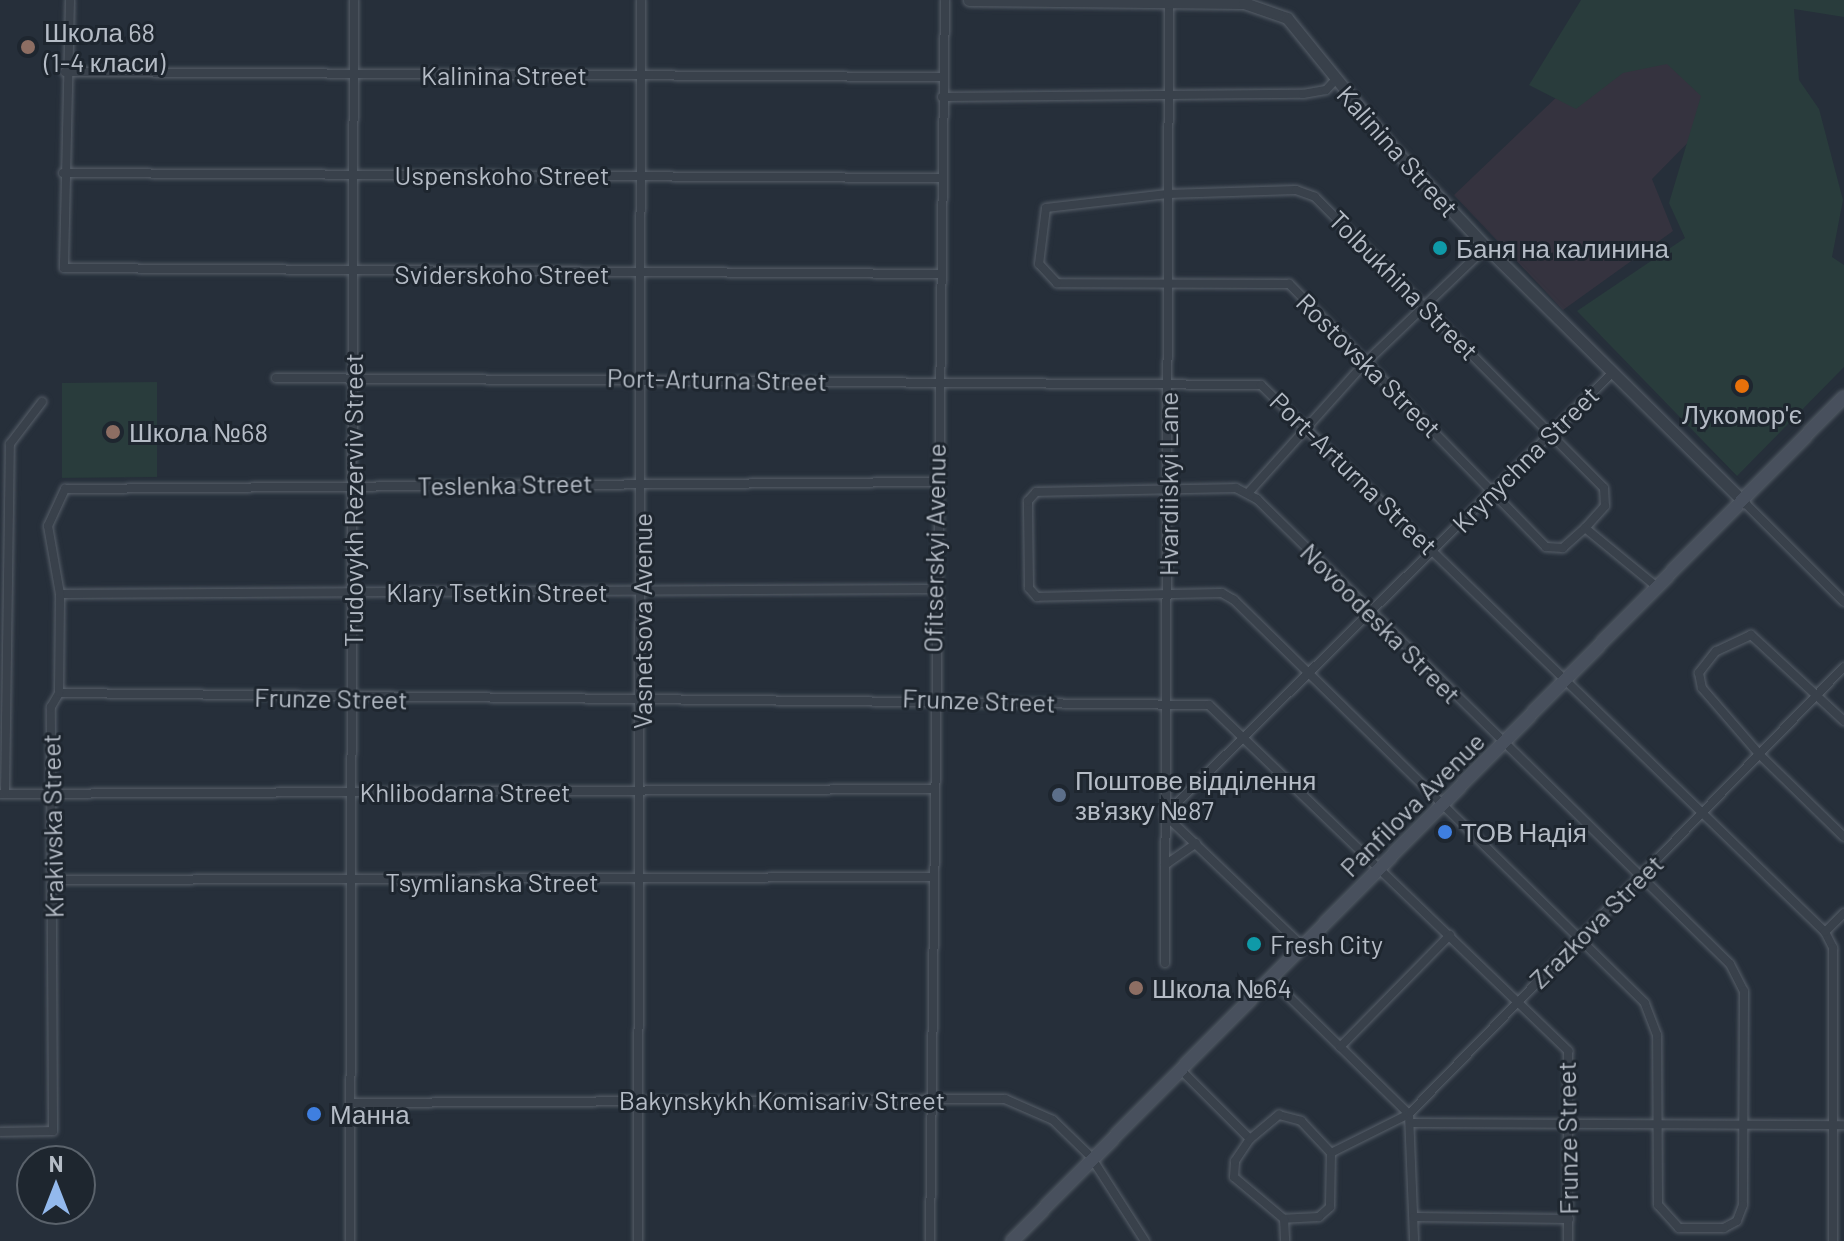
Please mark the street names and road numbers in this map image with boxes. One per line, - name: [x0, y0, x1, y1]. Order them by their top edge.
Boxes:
- street label: Kalinina Street: [421, 59, 587, 91]
- street label: Kalinina Street: [1331, 79, 1465, 223]
- street label: Uspenskoho Street: [395, 159, 609, 191]
- street label: Tolbukhina Street: [1323, 204, 1485, 366]
- street label: Sviderskoho Street: [395, 258, 609, 290]
- street label: Rostovska Street: [1290, 286, 1448, 444]
- street label: Trudovykh Rezerviv Street: [337, 353, 369, 647]
- street label: Port-Arturna Street: [607, 361, 827, 397]
- street label: Krynychna Street: [1445, 379, 1605, 539]
- street label: Port-Arturna Street: [1264, 385, 1444, 561]
- street label: Hvardiiskyi Lane: [1152, 392, 1184, 576]
- street label: Ofitserskyi Avenue: [917, 443, 951, 653]
- street label: Teslenka Street: [417, 467, 593, 501]
- street label: Vasnetsova Avenue: [626, 513, 658, 729]
- street label: Novoodeska Street: [1294, 536, 1468, 710]
- street label: Klary Tsetkin Street: [386, 576, 608, 608]
- street label: Frunze Street: [254, 681, 408, 715]
- street label: Frunze Street: [902, 682, 1056, 718]
- street label: Panfilova Avenue: [1333, 725, 1491, 883]
- street label: Krakivska Street: [35, 733, 69, 919]
- street label: Khlibodarna Street: [359, 776, 571, 808]
- street label: Zrazkova Street: [1523, 848, 1669, 994]
- street label: Tsymlianska Street: [385, 866, 599, 898]
- street label: Frunze Street: [1550, 1061, 1584, 1215]
- street label: Bakynskykh Komisariv Street: [619, 1084, 945, 1116]

